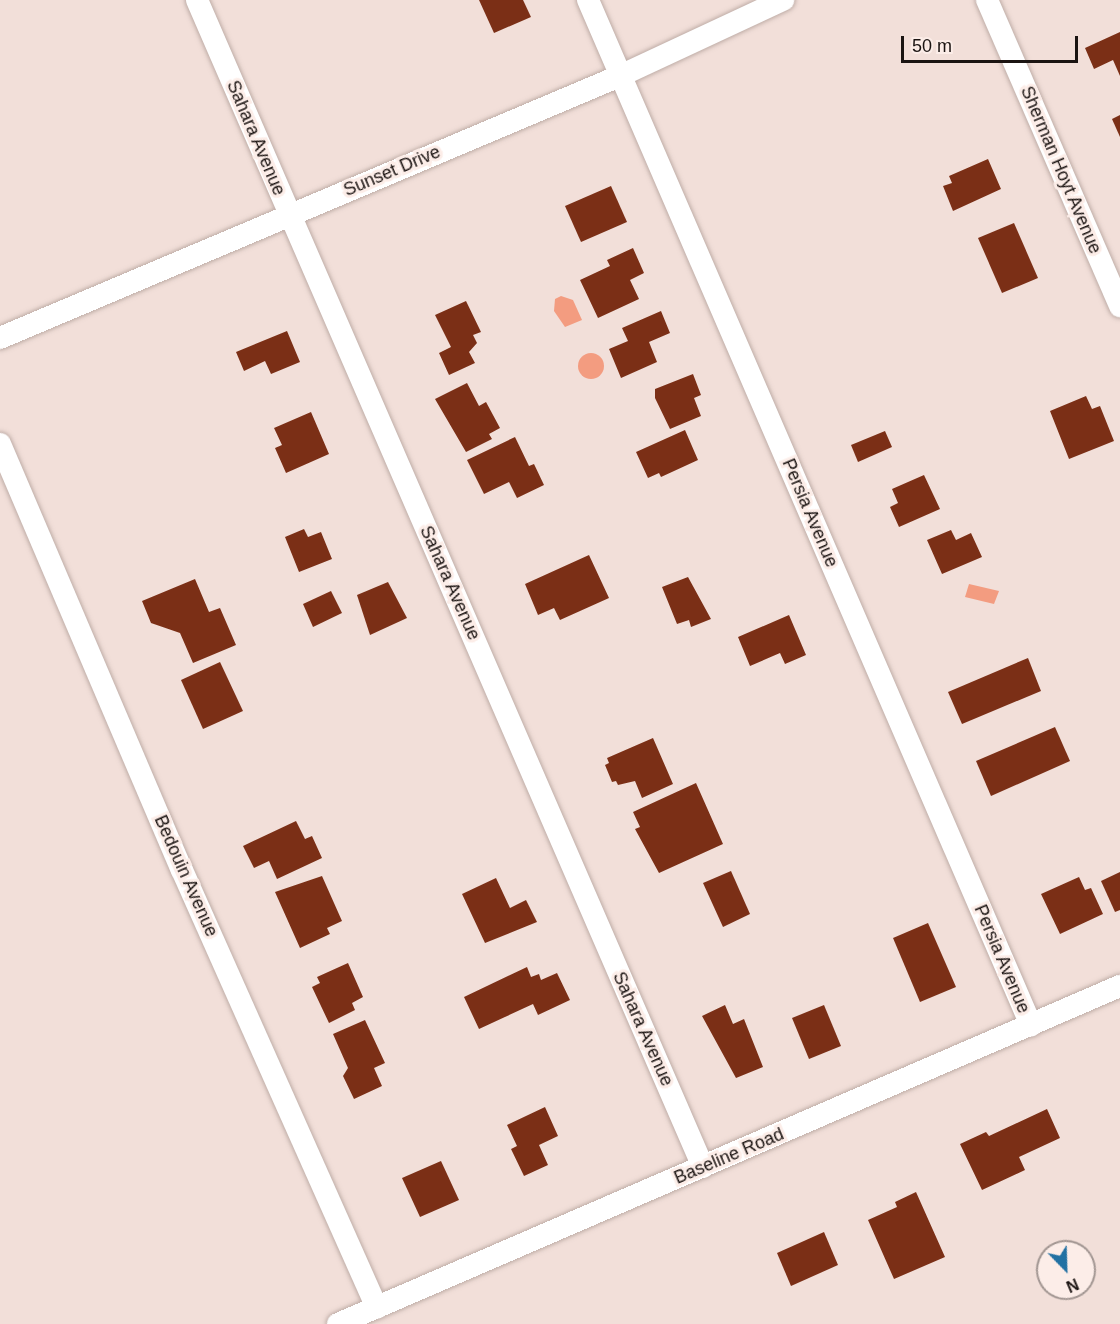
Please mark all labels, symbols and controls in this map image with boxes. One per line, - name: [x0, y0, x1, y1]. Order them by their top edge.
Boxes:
- scale bar: [904, 24, 1081, 62]
- text: 50 m: [912, 36, 952, 56]
- street label: Sahara Avenue: [222, 77, 290, 199]
- street label: Sherman Hoyt Avenue: [1016, 83, 1106, 257]
- street label: Sunset Drive: [340, 141, 444, 201]
- street label: Persia Avenue: [777, 455, 843, 571]
- street label: Sahara Avenue: [415, 522, 485, 644]
- street label: Bedouin Avenue: [149, 811, 223, 941]
- street label: Persia Avenue: [969, 901, 1035, 1017]
- street label: Sahara Avenue: [608, 968, 678, 1090]
- street label: Baseline Road: [671, 1123, 787, 1189]
- north arrow: [1036, 1240, 1096, 1300]
- text: N: [1064, 1275, 1081, 1295]

